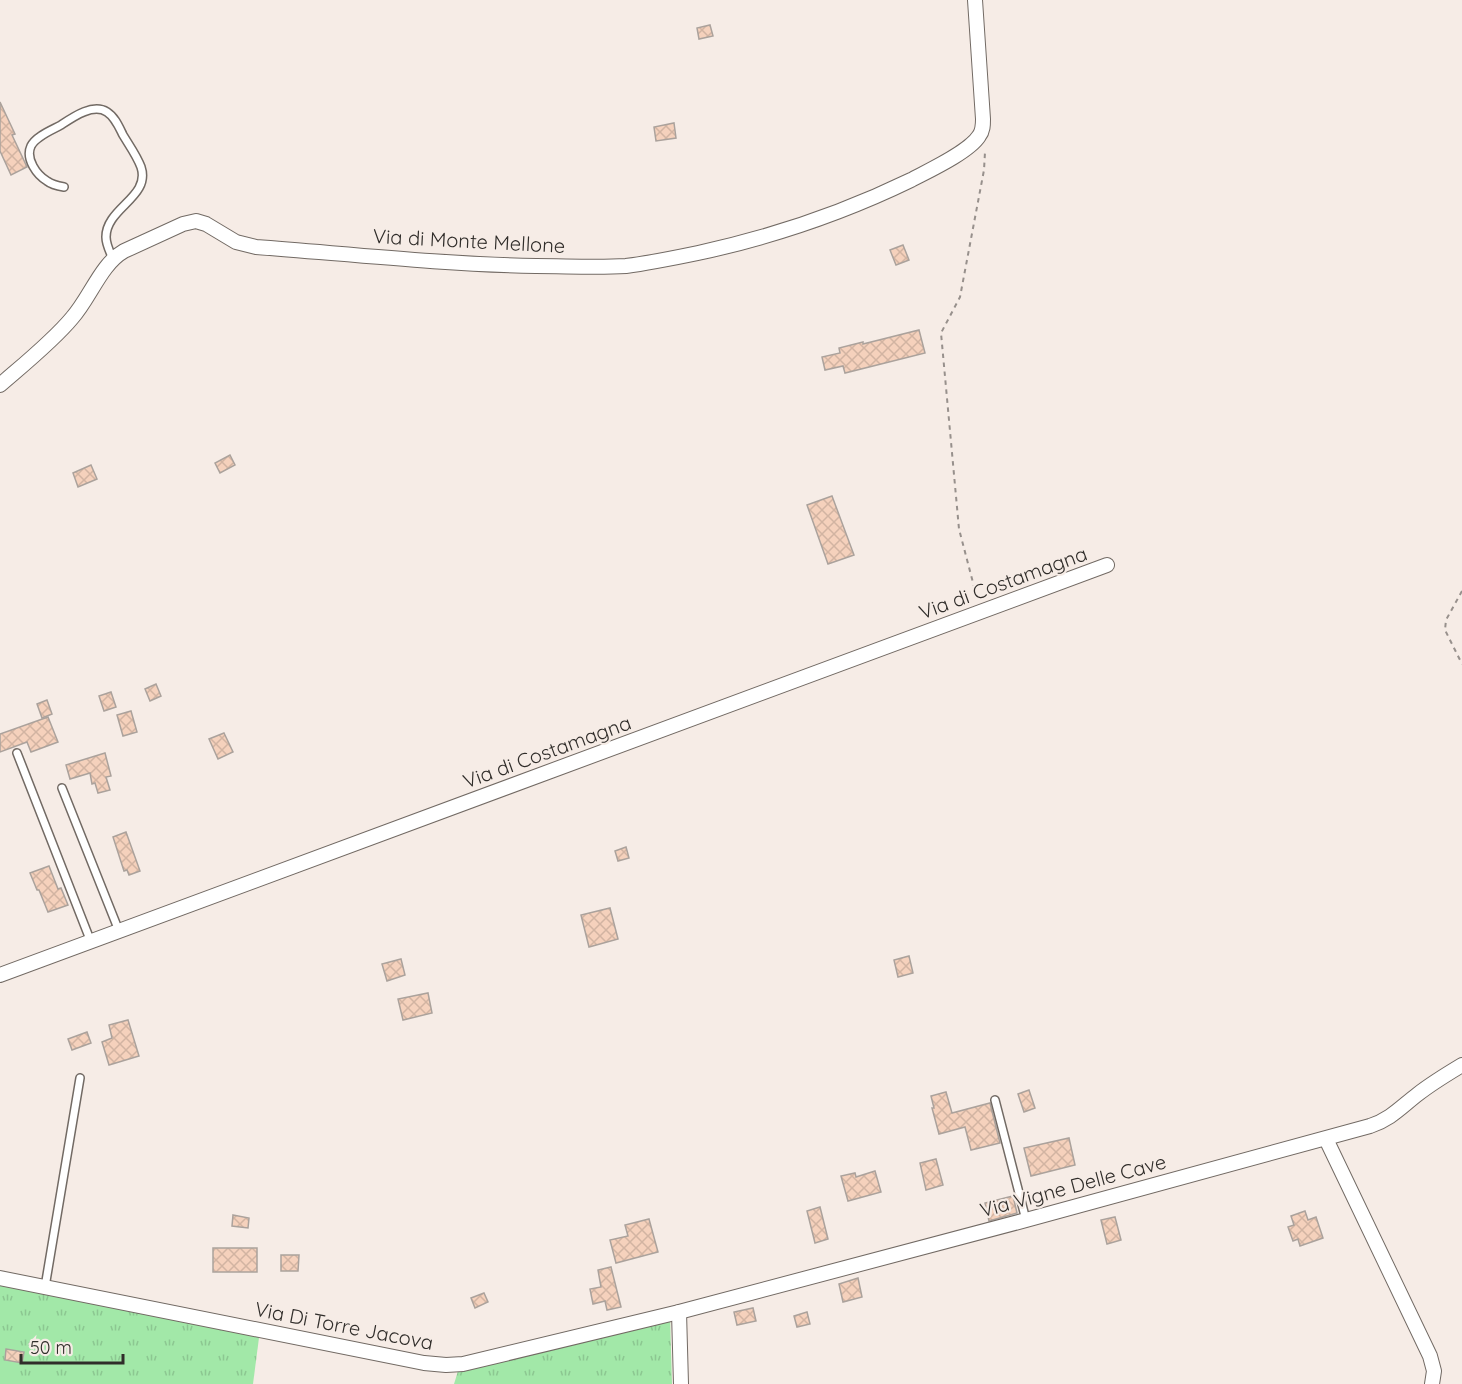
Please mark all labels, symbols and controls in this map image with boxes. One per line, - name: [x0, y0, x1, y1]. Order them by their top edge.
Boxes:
- street label: Via di Monte Mellone: [372, 223, 566, 258]
- street label: Via di Costamagna: [915, 541, 1090, 625]
- street label: Via di Costamagna: [459, 710, 634, 794]
- street label: Via Vigne Delle Cave: [977, 1149, 1169, 1222]
- street label: Via Di Torre Jacova: [253, 1296, 435, 1355]
- scale bar: [21, 1327, 123, 1365]
- text: 50 m: [30, 1336, 72, 1359]

